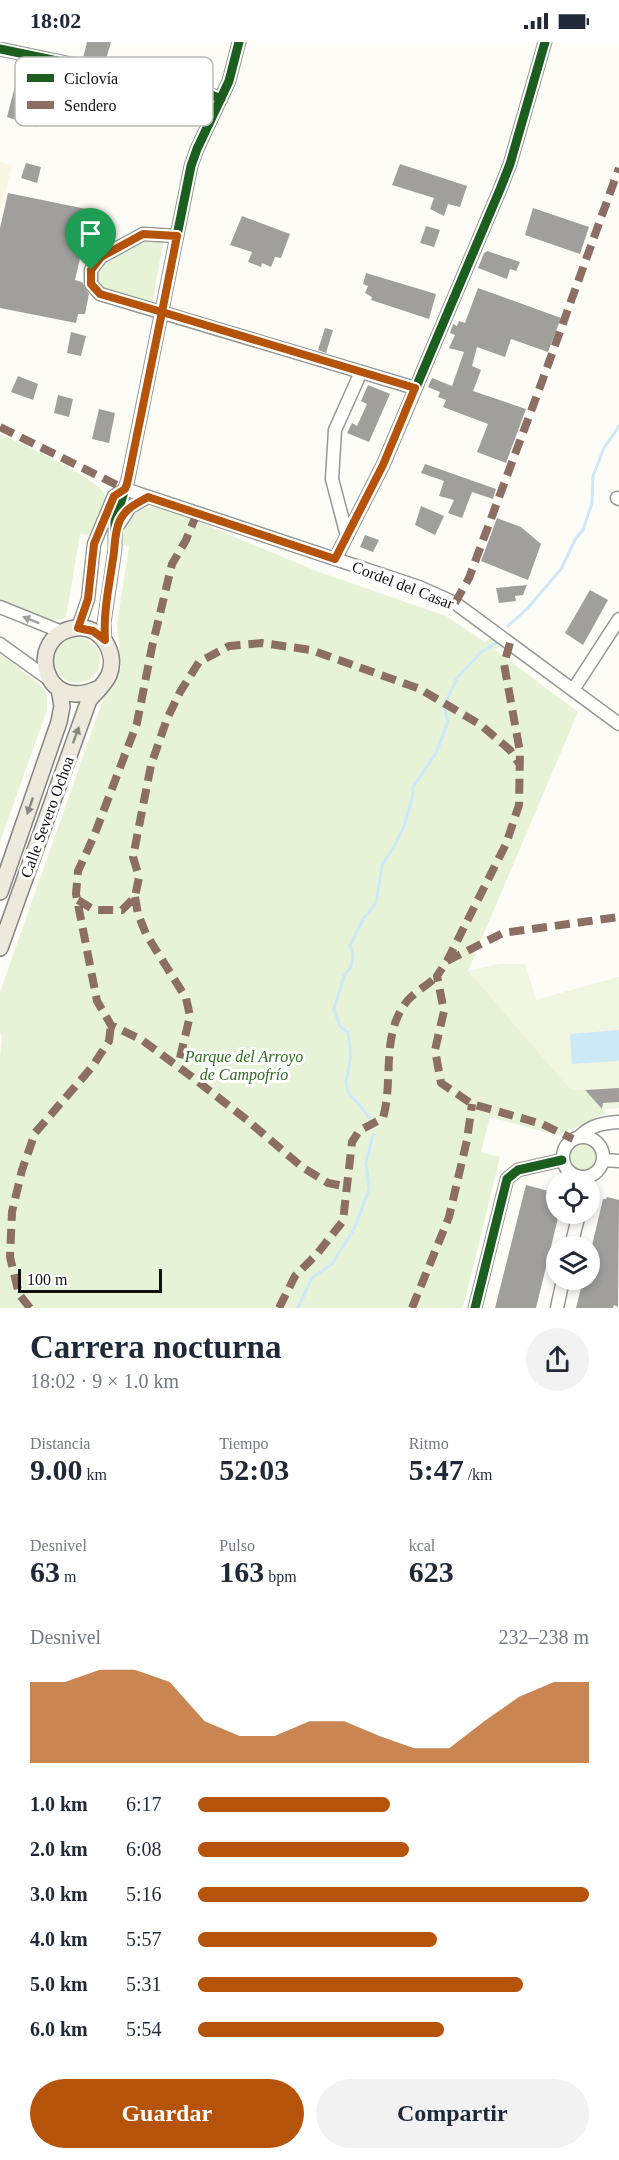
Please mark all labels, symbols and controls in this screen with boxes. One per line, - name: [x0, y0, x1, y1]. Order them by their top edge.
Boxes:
- text: 18:02: [30, 8, 81, 33]
- legend: [15, 57, 213, 126]
- text: Ciclovía: [64, 70, 118, 87]
- text: Sendero: [64, 97, 116, 114]
- pin: [65, 208, 116, 270]
- icon: arrive: [74, 217, 107, 250]
- street label: Cordel del Casar: [350, 558, 457, 612]
- one-way arrow: [21, 614, 39, 624]
- one-way arrow: [71, 726, 81, 744]
- street label: Calle Severo Ochoa: [17, 754, 77, 880]
- one-way arrow: [24, 797, 34, 815]
- park label: Parque del Arroyo de Campofrío: [184, 1048, 303, 1084]
- map controls: [546, 1170, 600, 1290]
- button: locate: [546, 1170, 600, 1224]
- button: layers: [546, 1236, 600, 1290]
- scale bar: [18, 1266, 162, 1294]
- text: 100 m: [27, 1271, 67, 1288]
- button: share: [526, 1328, 589, 1391]
- text: Carrera nocturna: [30, 1329, 281, 1365]
- text: 18:02 · 9 × 1.0 km: [30, 1370, 179, 1392]
- text: Distancia: [30, 1435, 90, 1452]
- text: Tiempo: [219, 1435, 269, 1452]
- text: Ritmo: [409, 1435, 449, 1452]
- text: 9.00: [30, 1453, 83, 1486]
- text: 52:03: [219, 1453, 289, 1486]
- text: 5:47: [409, 1453, 464, 1486]
- text: km: [83, 1466, 107, 1483]
- text: /km: [464, 1466, 493, 1483]
- text: Desnivel: [30, 1537, 87, 1554]
- text: Pulso: [219, 1537, 255, 1554]
- text: kcal: [409, 1537, 435, 1554]
- text: 63: [30, 1555, 60, 1588]
- text: 163: [219, 1555, 264, 1588]
- text: 623: [409, 1555, 454, 1588]
- text: m: [60, 1568, 76, 1585]
- text: bpm: [264, 1568, 297, 1585]
- text: Desnivel: [30, 1626, 101, 1648]
- text: 232–238 m: [498, 1626, 589, 1648]
- text: 1.0 km: [30, 1793, 88, 1815]
- text: 6:17: [126, 1793, 162, 1815]
- text: 2.0 km: [30, 1838, 88, 1860]
- text: 6:08: [126, 1838, 162, 1860]
- text: 3.0 km: [30, 1883, 88, 1905]
- text: 5:16: [126, 1883, 162, 1905]
- text: 4.0 km: [30, 1928, 88, 1950]
- text: 5:57: [126, 1928, 162, 1950]
- text: 5.0 km: [30, 1973, 88, 1995]
- text: 5:31: [126, 1973, 162, 1995]
- text: 6.0 km: [30, 2018, 88, 2040]
- text: 5:54: [126, 2018, 162, 2040]
- button: Guardar: [30, 2079, 304, 2148]
- button: Compartir: [316, 2079, 589, 2148]

